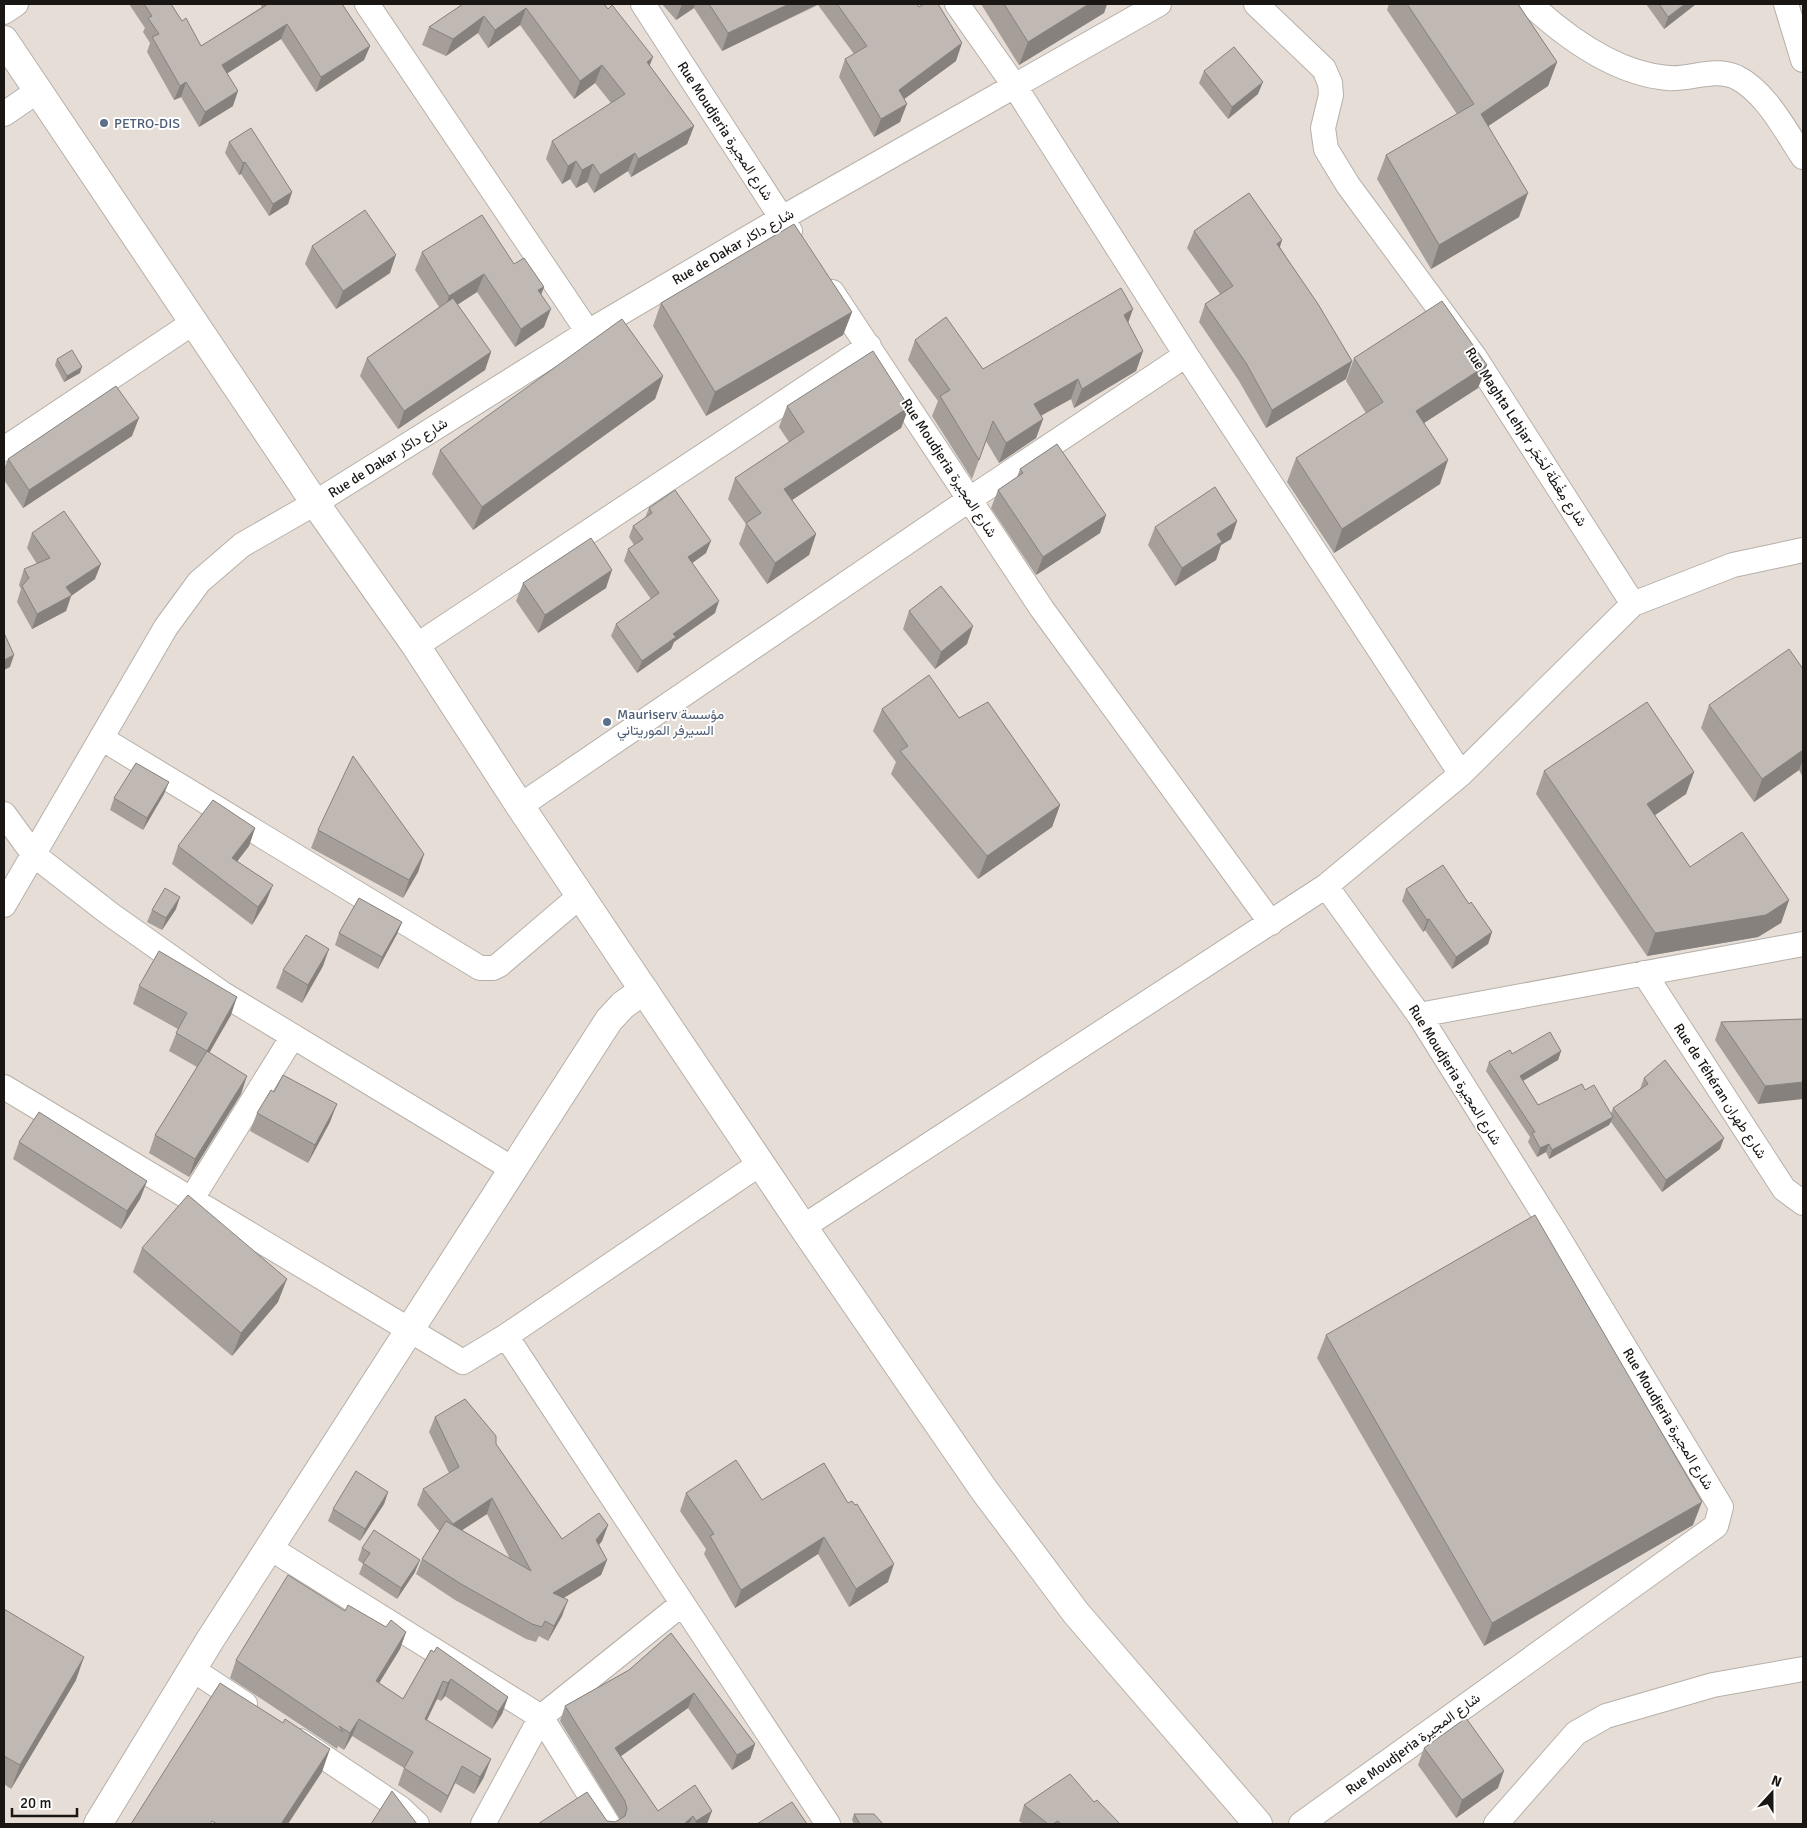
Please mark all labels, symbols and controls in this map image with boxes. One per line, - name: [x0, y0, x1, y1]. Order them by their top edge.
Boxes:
- street label: Rue Moudjeria شارع المجيرة: [672, 58, 776, 205]
- place label: PETRO-DIS: [114, 115, 180, 132]
- marker: PETRO-DIS: [98, 117, 110, 129]
- street label: Rue de Dakar شارع داكار: [669, 205, 798, 290]
- street label: Rue Maghta Lehjar شارع مِغْطَة لَحْجَر: [1460, 344, 1590, 531]
- street label: Rue Moudjeria شارع المجيرة: [896, 395, 1000, 542]
- street label: Rue de Dakar شارع داكار: [325, 414, 452, 503]
- place label: Mauriserv مؤسسة السيرفر الموريتاني: [617, 706, 724, 742]
- marker: Mauriserv مؤسسة السيرفر الموريتاني: [601, 716, 613, 728]
- street label: Rue Moudjeria شارع المجيرة: [1403, 1002, 1505, 1149]
- street label: Rue de Téhéran شارع طهران: [1668, 1020, 1770, 1163]
- street label: Rue Moudjeria شارع المجيرة: [1617, 1345, 1717, 1494]
- street label: Rue Moudjeria شارع المجيرة: [1342, 1689, 1485, 1800]
- north arrow: [1747, 1768, 1797, 1818]
- text: N: [1769, 1772, 1784, 1791]
- scale bar: [12, 1786, 78, 1818]
- text: 20 m: [20, 1794, 51, 1812]

